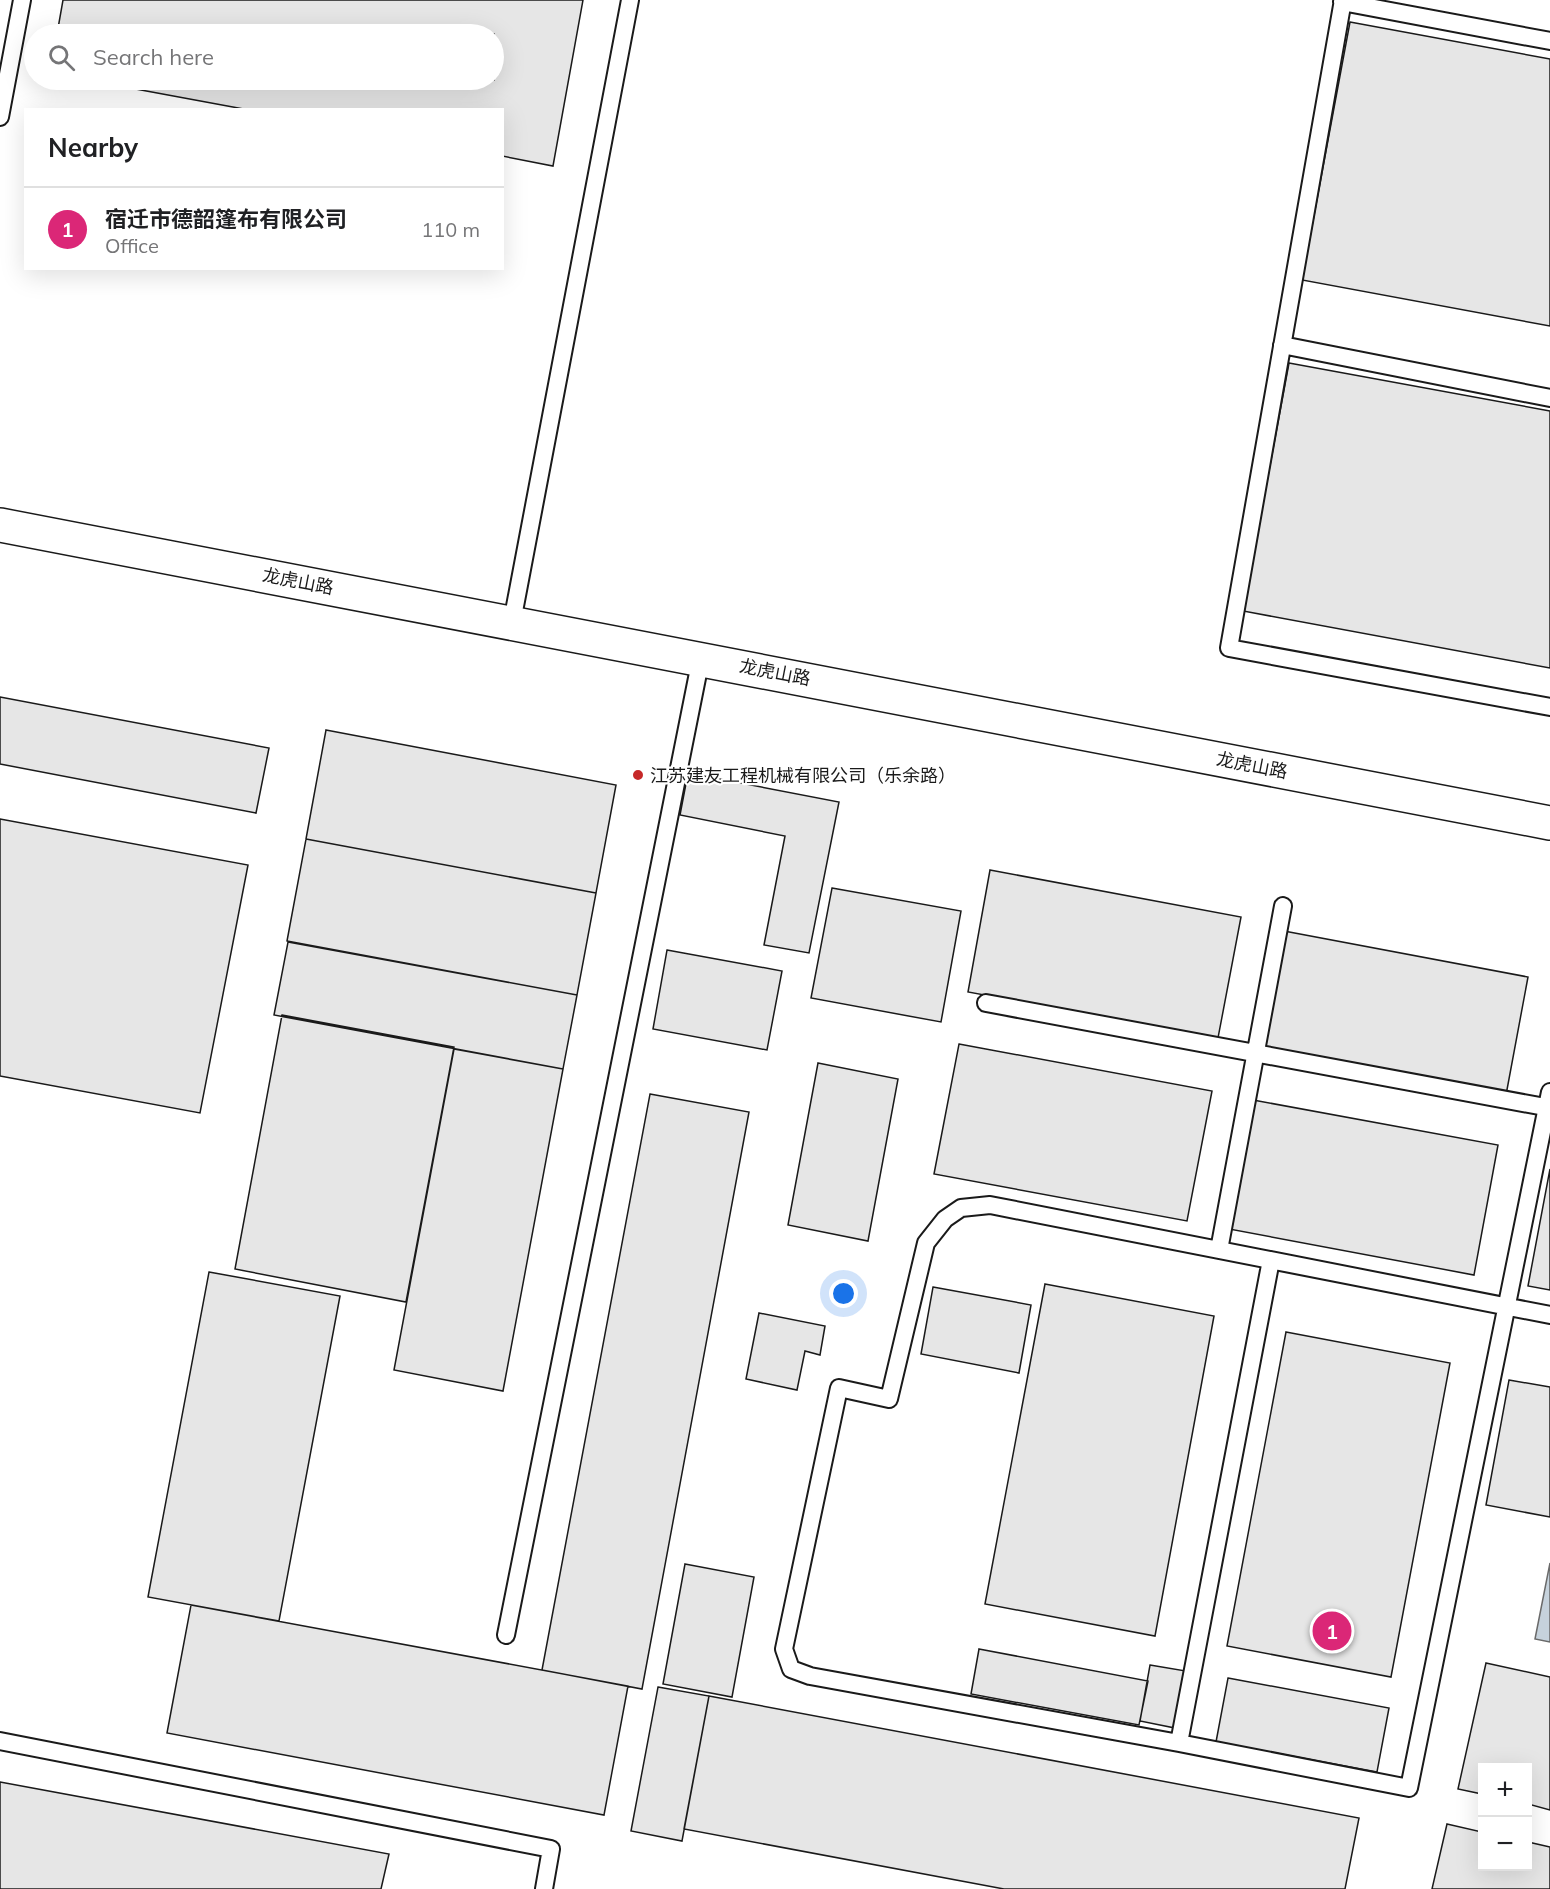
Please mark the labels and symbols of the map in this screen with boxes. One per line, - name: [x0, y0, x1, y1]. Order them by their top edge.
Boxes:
- street label: 龙虎山路: [260, 563, 336, 599]
- street label: 龙虎山路: [737, 654, 813, 690]
- street label: 龙虎山路: [1214, 747, 1290, 783]
- place label: 江苏建友工程机械有限公司（乐余路）: [650, 764, 956, 787]
- marker: 江苏建友工程机械有限公司（乐余路）: [631, 768, 645, 782]
- your location: [829, 1279, 858, 1308]
- pin: 1: [1312, 1608, 1352, 1654]

